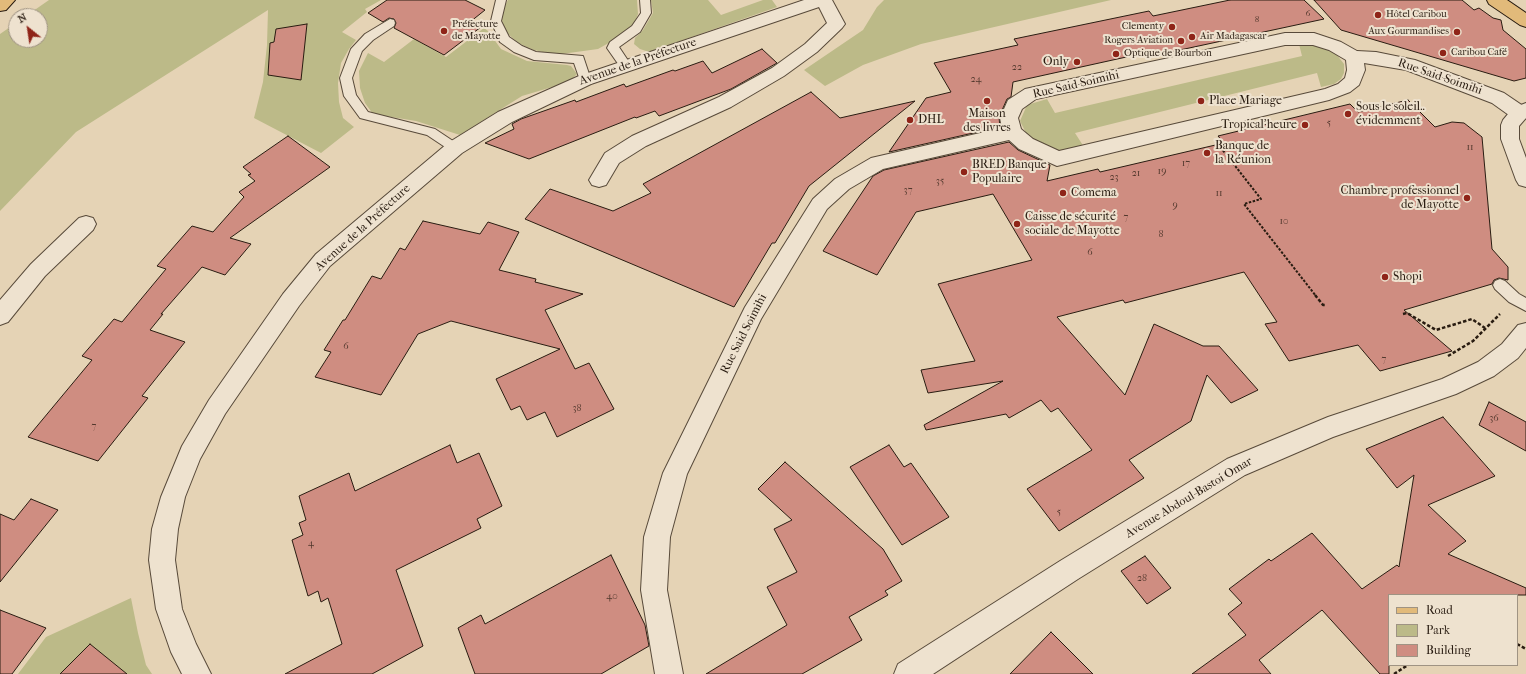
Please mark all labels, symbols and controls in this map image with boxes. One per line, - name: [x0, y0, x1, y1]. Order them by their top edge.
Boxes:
- north arrow: [8, 8, 48, 48]
- house number: 6: [1306, 9, 1310, 19]
- place label: Hôtel Caribou: [1386, 9, 1447, 21]
- text: N: [15, 10, 29, 26]
- marker: Hôtel Caribou: [1373, 10, 1383, 20]
- house number: 8: [1255, 15, 1259, 25]
- place label: Préfecture de Mayotte: [452, 19, 500, 42]
- place label: Clementy: [1122, 21, 1164, 33]
- marker: Clementy: [1167, 22, 1177, 32]
- marker: Préfecture de Mayotte: [439, 26, 449, 36]
- place label: Aux Gourmandises: [1368, 26, 1449, 38]
- marker: Aux Gourmandises: [1452, 27, 1462, 37]
- place label: Air Madagascar: [1200, 31, 1267, 43]
- marker: Air Madagascar: [1187, 32, 1197, 42]
- street label: Avenue de la Préfecture: [577, 35, 699, 89]
- place label: Rogers Aviation: [1104, 35, 1173, 47]
- marker: Rogers Aviation: [1176, 36, 1186, 46]
- place label: Caribou Café: [1451, 47, 1507, 59]
- place label: Optique de Bourbon: [1124, 48, 1212, 60]
- marker: Caribou Café: [1438, 48, 1448, 58]
- marker: Optique de Bourbon: [1111, 49, 1121, 59]
- place label: Only: [1043, 55, 1069, 69]
- street label: Rue Said-Soimihi: [1396, 56, 1484, 98]
- marker: Only: [1072, 57, 1082, 67]
- house number: 22: [1012, 62, 1022, 74]
- street label: Rue Said-Soimihi: [1031, 68, 1121, 102]
- house number: 24: [970, 74, 982, 86]
- place label: Place Mariage: [1209, 94, 1282, 108]
- marker: Maison des livres: [982, 96, 992, 106]
- marker: Place Mariage: [1196, 96, 1206, 106]
- place label: Sous le soleil.. évidemment: [1356, 100, 1425, 128]
- place label: Maison des livres: [963, 107, 1011, 135]
- marker: Sous le soleil.. évidemment: [1343, 109, 1353, 119]
- place label: DHL: [918, 113, 944, 127]
- marker: DHL: [905, 115, 915, 125]
- place label: Tropical'heure: [1221, 118, 1297, 132]
- house number: 5: [1327, 118, 1331, 130]
- marker: Tropical'heure: [1300, 120, 1310, 130]
- place label: Banque de la Réunion: [1215, 139, 1271, 167]
- house number: 11: [1466, 142, 1474, 154]
- marker: Banque de la Réunion: [1202, 148, 1212, 158]
- place label: BRED Banque Populaire: [972, 158, 1047, 186]
- house number: 17: [1182, 158, 1190, 170]
- house number: 19: [1158, 166, 1166, 178]
- marker: BRED Banque Populaire: [959, 167, 969, 177]
- house number: 21: [1132, 168, 1140, 180]
- house number: 23: [1109, 172, 1119, 184]
- house number: 35: [936, 176, 944, 188]
- street label: Avenue de la Préfecture: [312, 181, 414, 275]
- place label: Chambre professionnel de Mayotte: [1340, 184, 1459, 212]
- house number: 37: [904, 185, 912, 197]
- place label: Comema: [1071, 186, 1116, 200]
- marker: Comema: [1058, 188, 1068, 198]
- house number: 11: [1215, 188, 1223, 200]
- marker: Chambre professionnel de Mayotte: [1462, 193, 1472, 203]
- house number: 9: [1172, 200, 1178, 212]
- place label: Caisse de sécurité sociale de Mayotte: [1025, 210, 1120, 238]
- house number: 7: [1124, 212, 1128, 224]
- house number: 10: [1279, 216, 1289, 228]
- marker: Caisse de sécurité sociale de Mayotte: [1012, 219, 1022, 229]
- house number: 8: [1158, 229, 1164, 241]
- house number: 6: [1087, 247, 1093, 259]
- place label: Shopi: [1393, 270, 1422, 284]
- marker: Shopi: [1380, 272, 1390, 282]
- street label: Rue Said Soimihi: [718, 292, 770, 376]
- house number: 6: [343, 341, 349, 353]
- house number: 7: [1382, 354, 1386, 366]
- house number: 38: [572, 403, 582, 415]
- house number: 36: [1489, 413, 1499, 425]
- house number: 7: [92, 421, 96, 433]
- street label: Avenue Abdoul-Bastoi Omar: [1123, 454, 1255, 542]
- house number: 5: [1057, 507, 1061, 519]
- house number: 4: [308, 538, 314, 550]
- house number: 28: [1137, 573, 1147, 585]
- house number: 40: [606, 591, 618, 603]
- legend: [1388, 594, 1518, 666]
- text: Road: [1426, 603, 1453, 617]
- text: Park: [1426, 623, 1450, 637]
- text: Building: [1426, 643, 1471, 657]

